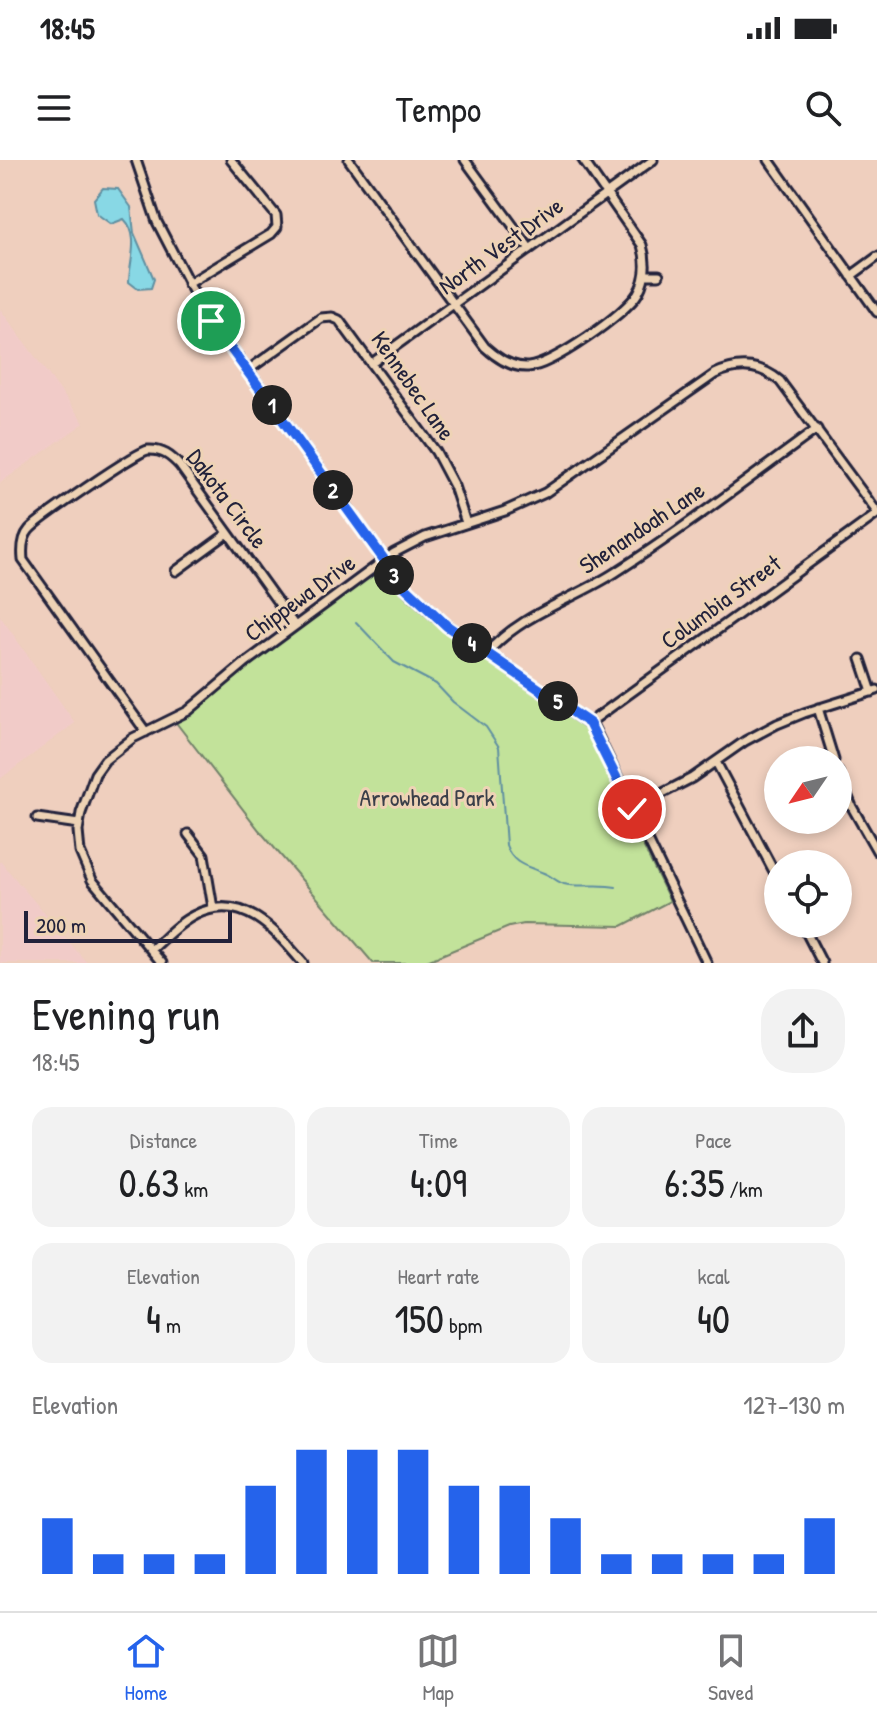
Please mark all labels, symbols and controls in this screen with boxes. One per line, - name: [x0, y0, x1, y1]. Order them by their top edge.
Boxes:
- text: 18:45: [40, 8, 95, 48]
- text: Tempo: [396, 84, 481, 133]
- icon: menu: [32, 86, 76, 130]
- icon: search: [801, 86, 845, 130]
- street label: North Vest Drive: [432, 189, 570, 301]
- pin: [177, 287, 245, 355]
- icon: arrive: [189, 299, 233, 343]
- street label: Kennebec Lane: [364, 324, 463, 447]
- pin: 1: [252, 385, 292, 425]
- text: 1: [268, 390, 276, 420]
- street label: Dakota Circle: [180, 442, 276, 555]
- pin: 2: [313, 470, 353, 510]
- street label: Shenandoah Lane: [573, 473, 711, 581]
- text: 2: [328, 475, 338, 505]
- street label: Chippewa Drive: [237, 546, 362, 648]
- street label: Columbia Street: [654, 546, 788, 656]
- pin: 3: [374, 555, 414, 595]
- text: 3: [389, 560, 399, 590]
- pin: 4: [452, 623, 492, 663]
- text: 4: [468, 628, 476, 658]
- pin: 5: [538, 681, 578, 721]
- text: 5: [553, 686, 563, 716]
- north arrow: [764, 746, 852, 834]
- map controls: [764, 746, 852, 938]
- pin: [598, 775, 666, 843]
- park label: Arrowhead Park: [359, 781, 495, 813]
- icon: check: [610, 787, 654, 831]
- button: locate: [764, 850, 852, 938]
- scale bar: [24, 907, 232, 943]
- text: 200 m: [36, 910, 86, 940]
- text: Evening run: [32, 984, 220, 1044]
- button: share: [761, 989, 845, 1073]
- text: 18:45: [32, 1044, 79, 1079]
- text: Distance: [130, 1125, 197, 1155]
- text: Time: [419, 1125, 458, 1155]
- text: Pace: [695, 1125, 732, 1155]
- text: 0.63: [119, 1155, 179, 1209]
- text: 4:09: [410, 1155, 467, 1209]
- text: 6:35: [664, 1155, 724, 1209]
- text: km: [179, 1174, 208, 1204]
- text: /km: [724, 1174, 763, 1204]
- text: Elevation: [127, 1261, 200, 1291]
- text: Heart rate: [397, 1261, 480, 1291]
- text: kcal: [697, 1261, 730, 1291]
- text: 4: [146, 1291, 161, 1345]
- text: 150: [395, 1291, 444, 1345]
- text: 40: [697, 1291, 730, 1345]
- text: m: [161, 1310, 181, 1340]
- text: bpm: [444, 1310, 482, 1340]
- text: Elevation: [32, 1387, 118, 1422]
- text: 127–130 m: [743, 1387, 845, 1422]
- tab: Home: [124, 1629, 168, 1707]
- tab: Map: [416, 1629, 460, 1707]
- tab: Saved: [708, 1629, 753, 1707]

